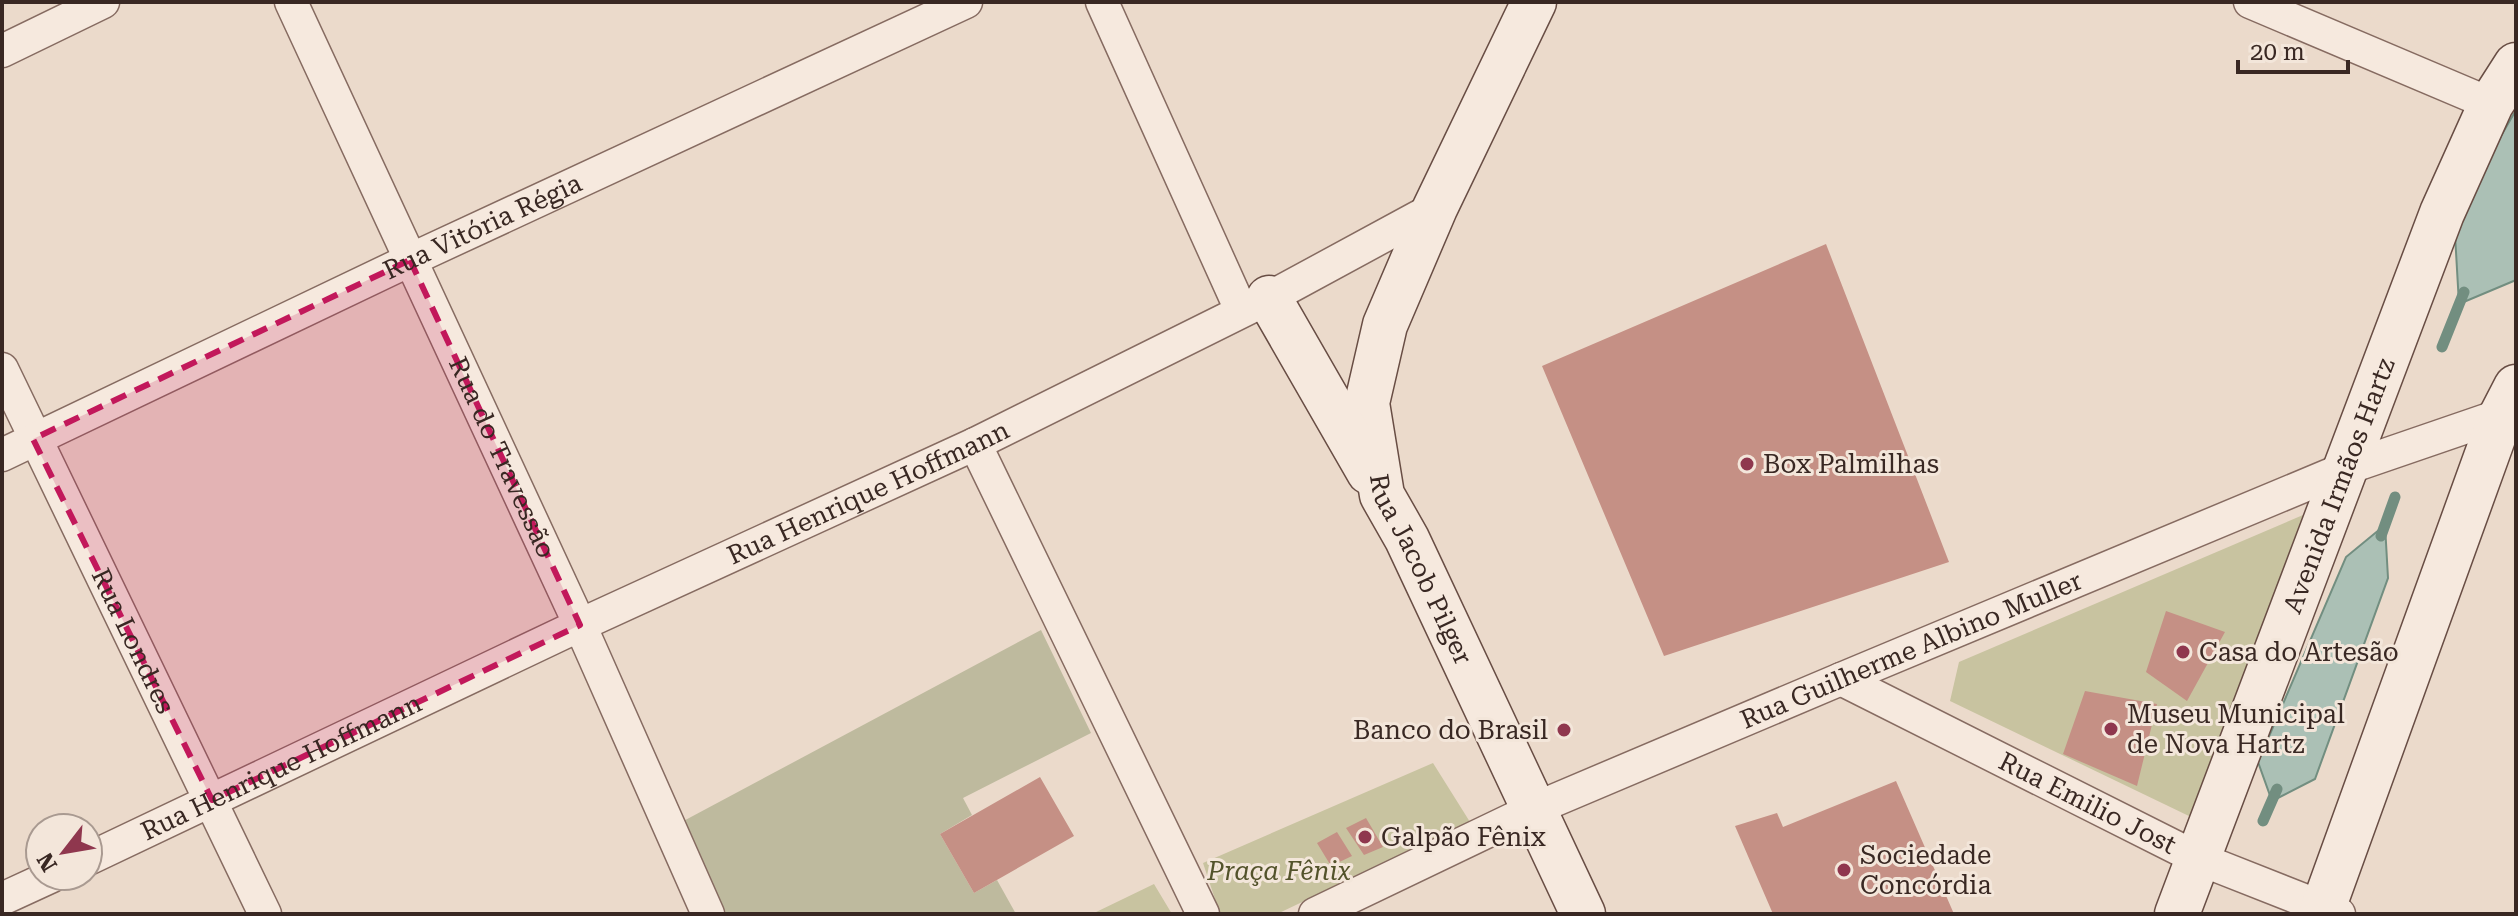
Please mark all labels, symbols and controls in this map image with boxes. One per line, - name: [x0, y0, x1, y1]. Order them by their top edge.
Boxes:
- scale bar: [2238, 24, 2348, 74]
- text: 20 m: [2250, 38, 2305, 66]
- street label: Rua Vitória Régia: [379, 168, 586, 285]
- street label: Rua do Travessão: [443, 352, 562, 563]
- street label: Avenida Irmãos Hartz: [2277, 354, 2401, 617]
- street label: Rua Henrique Hoffmann: [723, 414, 1014, 570]
- place label: Box Palmilhas: [1763, 449, 1939, 479]
- marker: Box Palmilhas: [1738, 455, 1756, 473]
- street label: Rua Jacob Pilger: [1364, 472, 1479, 669]
- street label: Rua Londres: [86, 564, 181, 718]
- street label: Rua Guilherme Albino Muller: [1736, 565, 2086, 735]
- place label: Casa do Artesão: [2199, 637, 2399, 667]
- marker: Casa do Artesão: [2174, 643, 2192, 661]
- street label: Rua Henrique Hoffmann: [136, 688, 426, 847]
- place label: Museu Municipal de Nova Hartz: [2127, 699, 2345, 759]
- place label: Banco do Brasil: [1353, 715, 1548, 745]
- marker: Museu Municipal de Nova Hartz: [2102, 720, 2120, 738]
- marker: Banco do Brasil: [1555, 721, 1573, 739]
- street label: Rua Emilio Jost: [1994, 746, 2181, 860]
- north arrow: [24, 812, 104, 892]
- place label: Galpão Fênix: [1381, 822, 1546, 852]
- marker: Galpão Fênix: [1356, 828, 1374, 846]
- place label: Sociedade Concórdia: [1860, 840, 1991, 900]
- text: N: [32, 848, 62, 876]
- park label: Praça Fênix: [1206, 856, 1351, 886]
- marker: Sociedade Concórdia: [1835, 861, 1853, 879]

